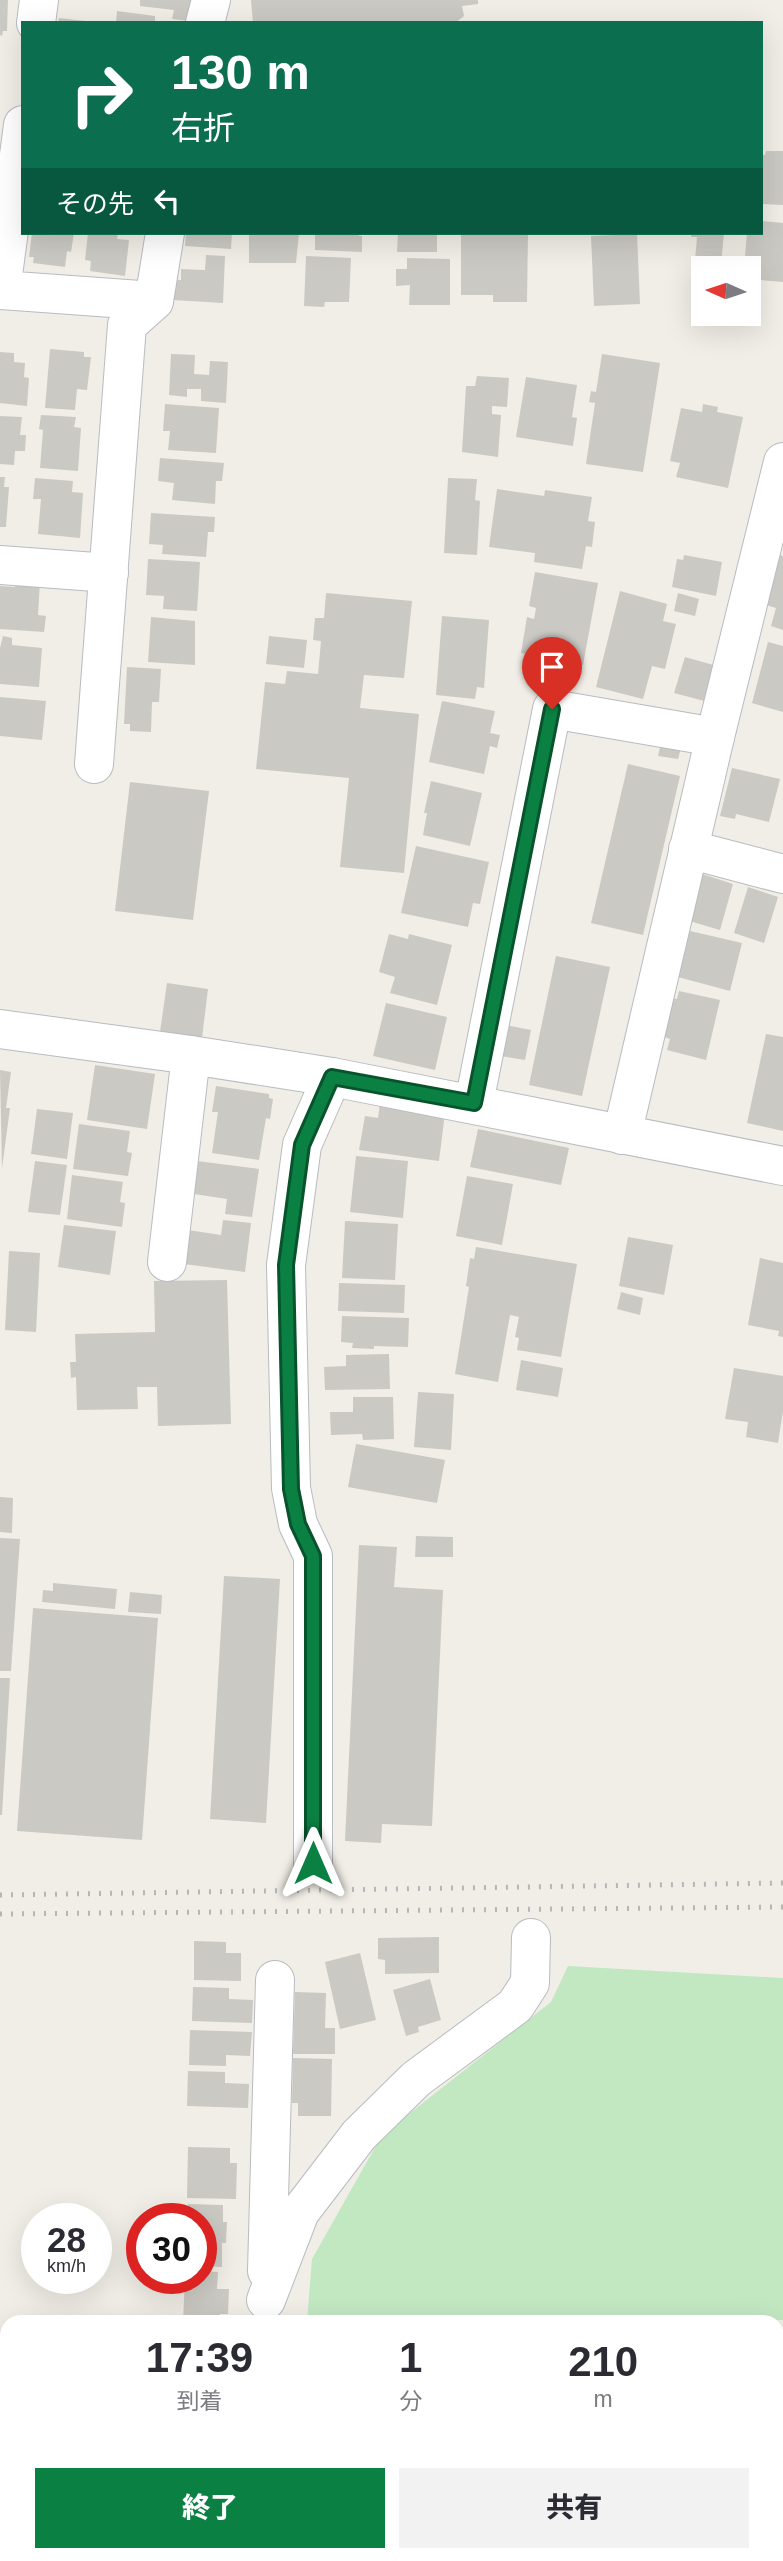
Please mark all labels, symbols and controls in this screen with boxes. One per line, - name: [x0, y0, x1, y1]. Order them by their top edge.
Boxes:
- text: 130 m: [171, 45, 310, 99]
- icon: right: [56, 49, 147, 140]
- text: 右折: [171, 110, 235, 146]
- icon: left: [148, 182, 186, 220]
- text: その先: [56, 189, 134, 219]
- north arrow: [691, 256, 761, 326]
- map controls: [691, 256, 761, 326]
- pin: [522, 637, 582, 709]
- icon: arrive: [533, 648, 571, 686]
- position arrow: [276, 1826, 350, 1900]
- speed limit sign: 30: [126, 2203, 217, 2294]
- text: 28: [47, 2220, 86, 2259]
- text: km/h: [47, 2256, 86, 2276]
- text: 17:39: [146, 2334, 253, 2381]
- text: 1: [399, 2334, 422, 2381]
- text: 210: [568, 2338, 638, 2385]
- text: m: [594, 2386, 613, 2412]
- text: 到着: [176, 2388, 222, 2414]
- text: 分: [399, 2388, 422, 2414]
- button: 終了: [35, 2468, 385, 2548]
- button: 共有: [399, 2468, 749, 2548]

